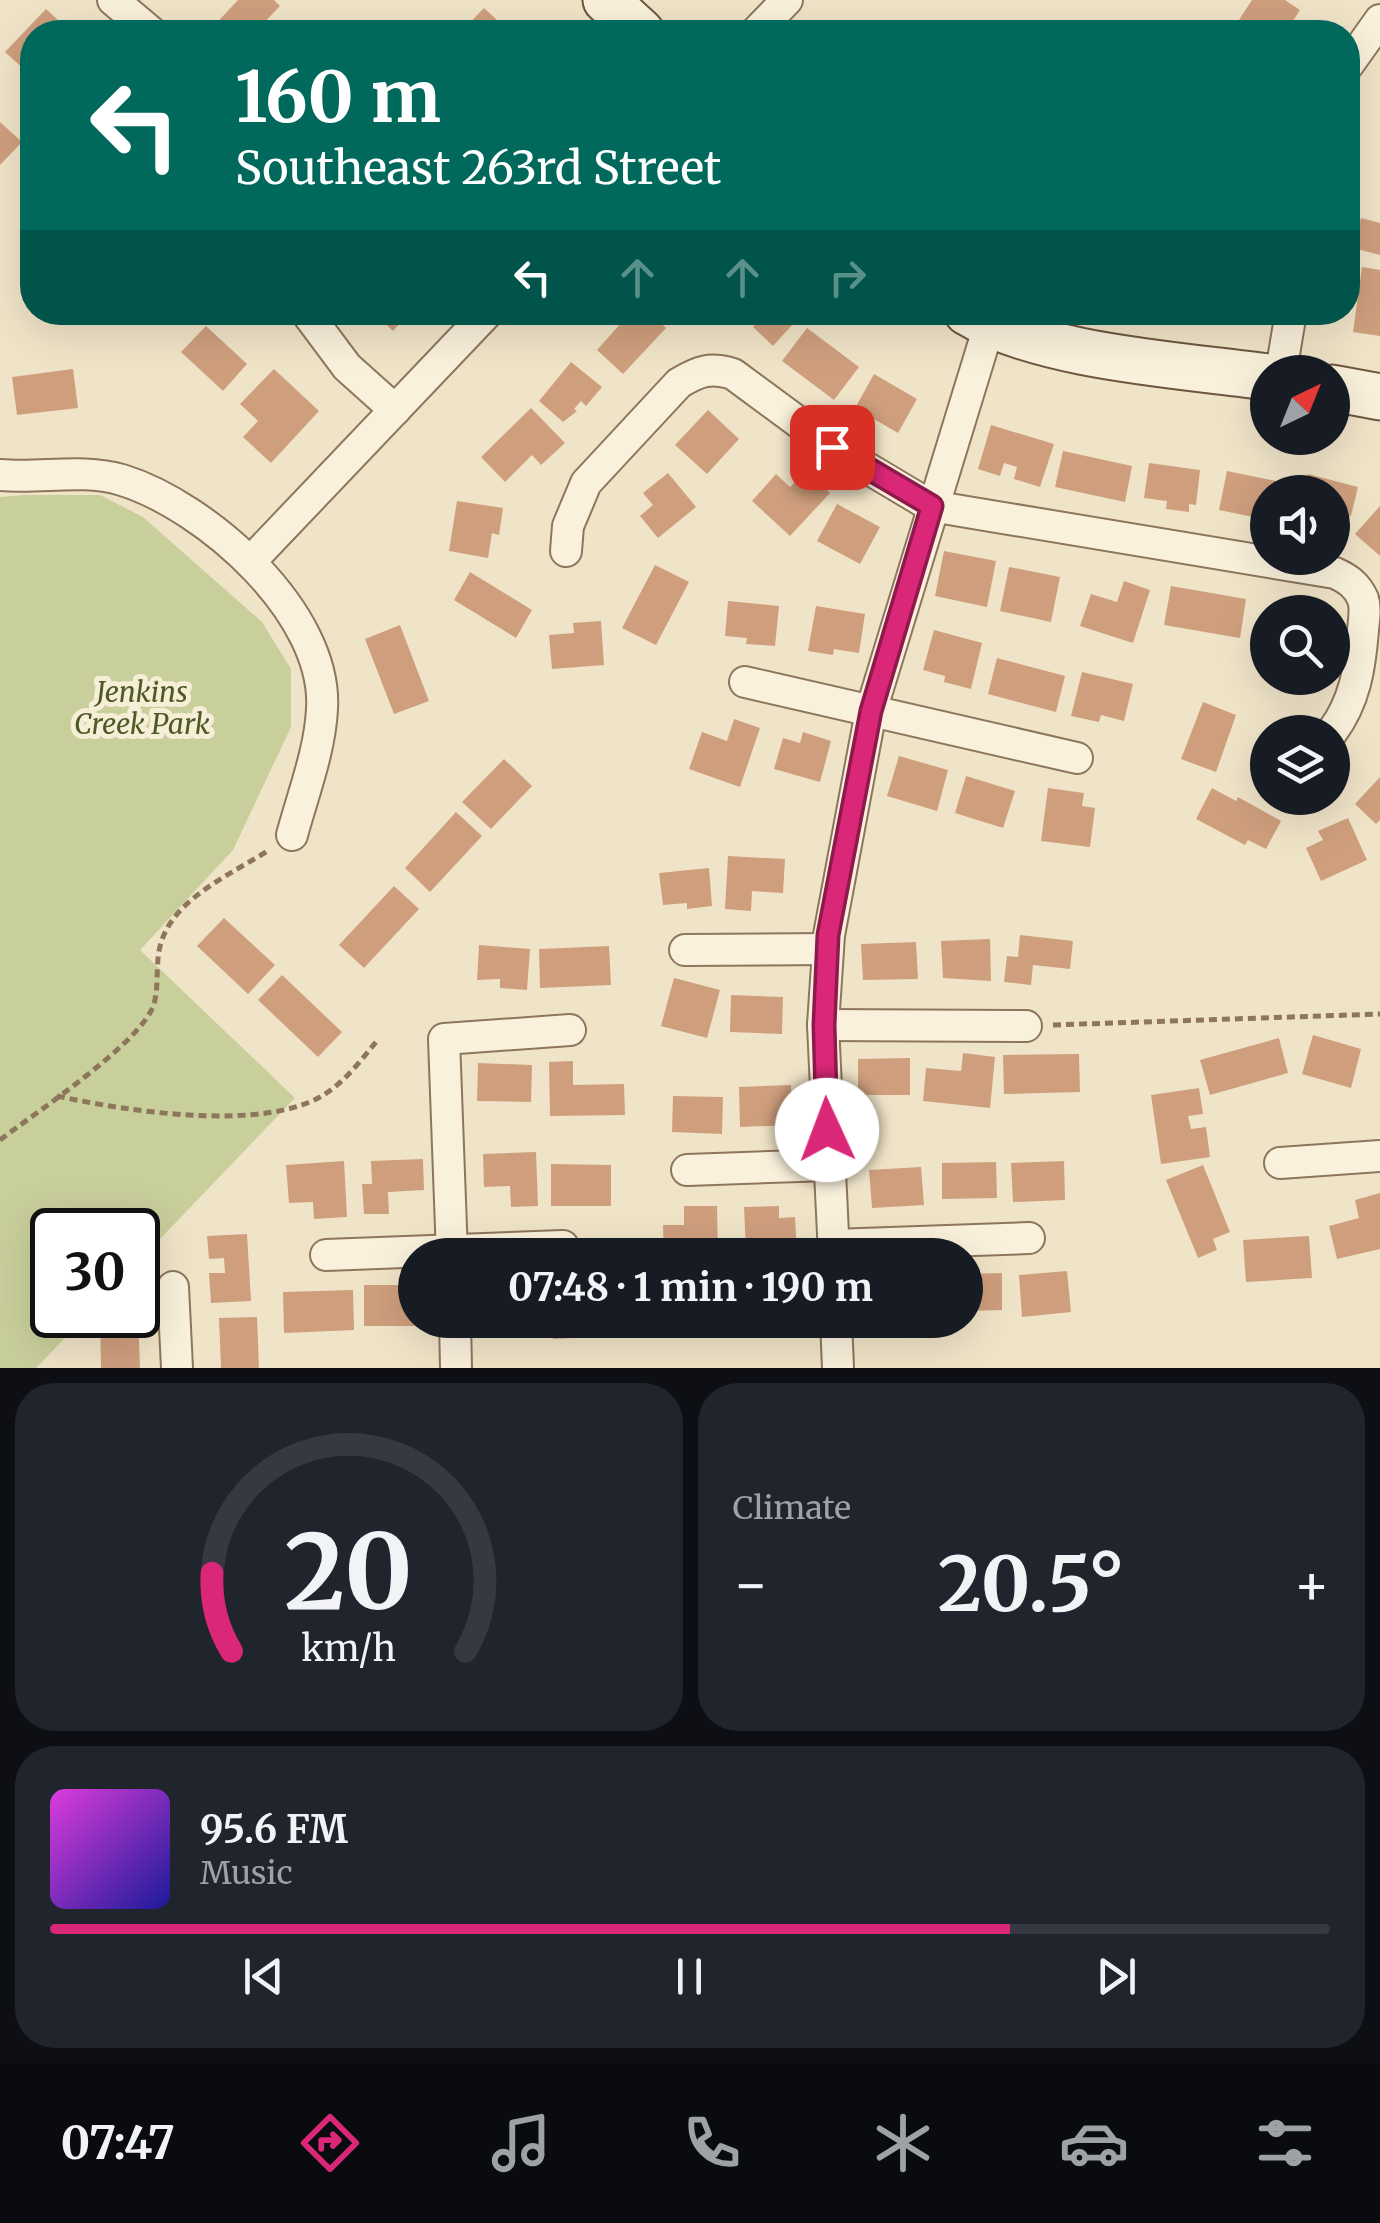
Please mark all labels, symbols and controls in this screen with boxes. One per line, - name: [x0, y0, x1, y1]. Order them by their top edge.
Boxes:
- text: 160 m: [235, 53, 441, 141]
- icon: left: [70, 60, 200, 190]
- text: Southeast 263rd Street: [235, 140, 721, 196]
- icon: left: [505, 250, 560, 305]
- icon: ahead: [610, 250, 665, 305]
- icon: ahead: [715, 250, 770, 305]
- icon: right: [820, 250, 875, 305]
- north arrow: [1250, 355, 1350, 455]
- map controls: [1250, 355, 1350, 815]
- pin: [790, 405, 875, 490]
- icon: arrive: [805, 420, 860, 475]
- button: sound: [1250, 475, 1350, 575]
- button: search: [1250, 595, 1350, 695]
- park label: Jenkins Creek Park: [74, 674, 210, 742]
- button: layers: [1250, 715, 1350, 815]
- position arrow: [775, 1078, 879, 1182]
- speed limit sign: 30: [30, 1208, 160, 1338]
- text: 07:48 · 1 min · 190 m: [508, 1264, 873, 1311]
- text: Climate: [733, 1488, 851, 1528]
- text: 20: [284, 1507, 413, 1637]
- text: 20.5°: [938, 1537, 1125, 1631]
- text: −: [733, 1550, 769, 1619]
- text: +: [1293, 1550, 1330, 1619]
- text: km/h: [301, 1626, 396, 1671]
- text: 95.6 FM: [200, 1806, 348, 1853]
- text: Music: [200, 1853, 293, 1893]
- icon: previous: [236, 1949, 291, 2004]
- icon: pause: [662, 1949, 717, 2004]
- icon: next: [1089, 1949, 1144, 2004]
- icon: directions: [295, 2108, 365, 2178]
- icon: music: [486, 2108, 556, 2178]
- icon: phone: [677, 2108, 747, 2178]
- icon: climate: [868, 2108, 938, 2178]
- icon: car: [1059, 2108, 1129, 2178]
- icon: filters: [1250, 2108, 1320, 2178]
- text: 07:47: [60, 2115, 175, 2171]

